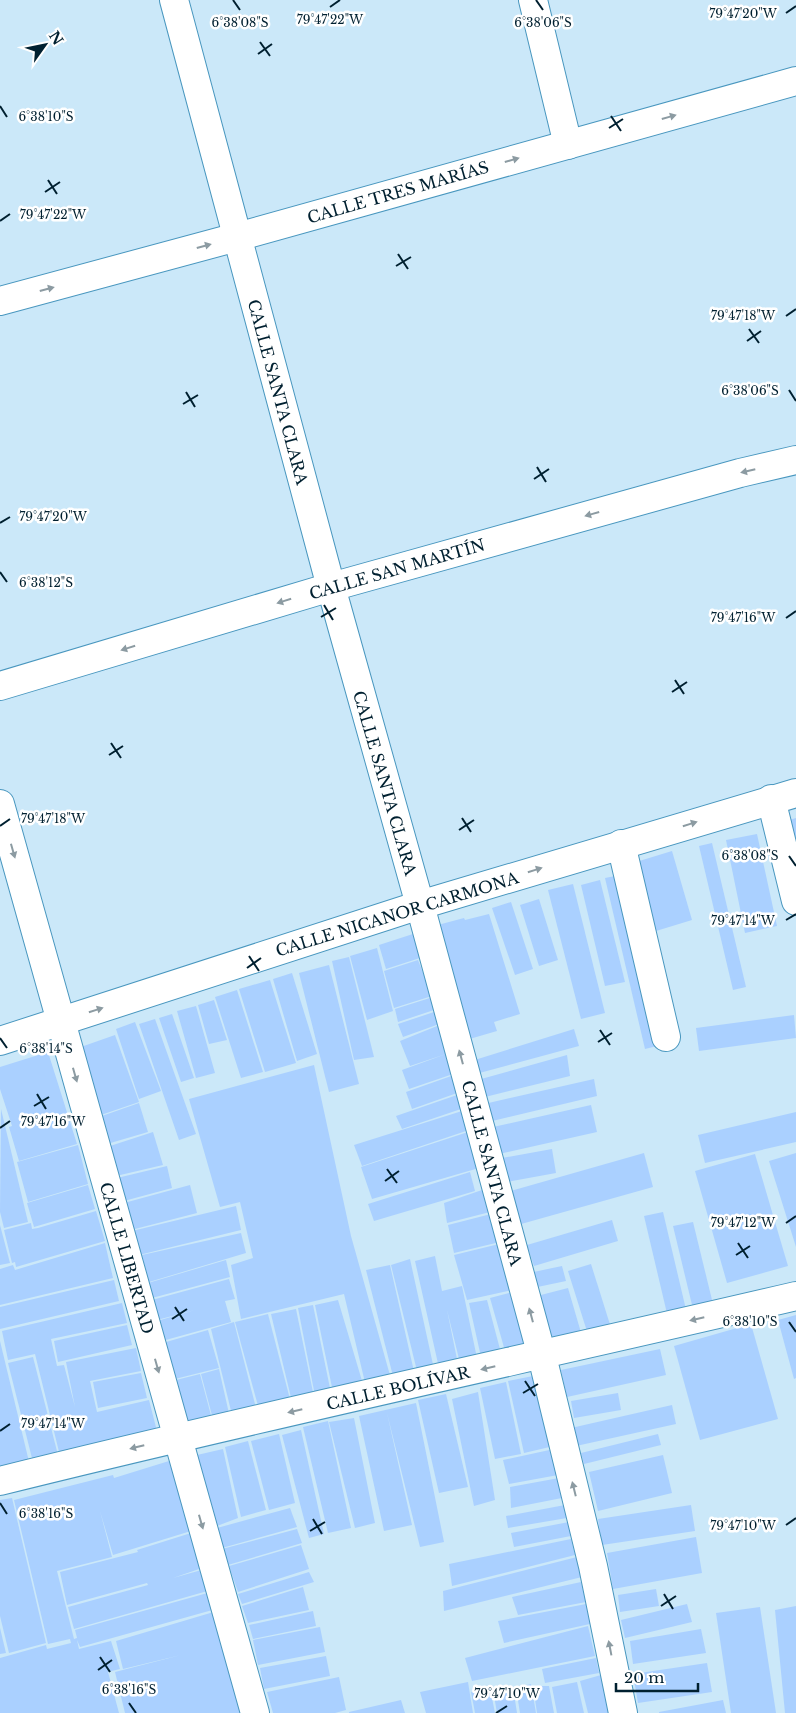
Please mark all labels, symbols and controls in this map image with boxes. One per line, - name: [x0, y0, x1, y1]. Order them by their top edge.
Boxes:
- text: 79°47'20"W: [709, 6, 778, 21]
- text: 79°47'22"W: [297, 12, 364, 27]
- text: 6°38'08"S: [211, 15, 269, 30]
- text: 6°38'06"S: [514, 15, 572, 30]
- north arrow: [20, 20, 70, 70]
- text: N: [45, 27, 67, 48]
- text: 6°38'10"S: [18, 109, 74, 124]
- one-way arrow: [661, 112, 676, 120]
- street label: CALLE TRES MARÍAS: [305, 156, 491, 228]
- one-way arrow: [505, 156, 520, 164]
- text: 79°47'22"W: [20, 207, 87, 222]
- one-way arrow: [196, 242, 211, 250]
- one-way arrow: [40, 284, 55, 292]
- street label: CALLE SANTA CLARA: [244, 297, 313, 488]
- text: 79°47'18"W: [711, 308, 776, 323]
- text: 6°38'06"S: [721, 383, 779, 398]
- one-way arrow: [741, 467, 756, 475]
- text: 79°47'20"W: [19, 509, 88, 524]
- one-way arrow: [584, 510, 599, 518]
- street label: CALLE SAN MARTÍN: [307, 534, 487, 604]
- text: 6°38'12"S: [19, 575, 73, 590]
- one-way arrow: [276, 597, 291, 605]
- text: 79°47'16"W: [711, 610, 776, 625]
- one-way arrow: [121, 644, 136, 652]
- street label: CALLE SANTA CLARA: [349, 688, 421, 878]
- text: 79°47'18"W: [21, 811, 86, 826]
- one-way arrow: [683, 819, 698, 827]
- one-way arrow: [9, 843, 17, 858]
- text: 6°38'08"S: [721, 848, 779, 863]
- one-way arrow: [527, 866, 542, 874]
- street label: CALLE NICANOR CARMONA: [273, 867, 522, 961]
- text: 79°47'14"W: [711, 913, 776, 928]
- one-way arrow: [89, 1006, 104, 1013]
- text: 6°38'14"S: [19, 1041, 73, 1056]
- one-way arrow: [457, 1049, 465, 1064]
- one-way arrow: [72, 1067, 80, 1082]
- street label: CALLE SANTA CLARA: [458, 1078, 527, 1269]
- text: 79°47'16"W: [21, 1114, 86, 1129]
- street label: CALLE LIBERTAD: [96, 1180, 158, 1336]
- text: 79°47'12"W: [711, 1215, 776, 1230]
- one-way arrow: [527, 1307, 535, 1322]
- text: 6°38'10"S: [722, 1314, 778, 1329]
- one-way arrow: [690, 1315, 705, 1323]
- one-way arrow: [153, 1358, 161, 1374]
- street label: CALLE BOLÍVAR: [324, 1361, 473, 1414]
- one-way arrow: [480, 1364, 495, 1372]
- one-way arrow: [288, 1407, 303, 1415]
- text: 79°47'14"W: [21, 1416, 86, 1431]
- one-way arrow: [129, 1443, 144, 1451]
- one-way arrow: [570, 1482, 578, 1497]
- text: 6°38'16"S: [19, 1506, 73, 1521]
- one-way arrow: [197, 1515, 205, 1530]
- text: 79°47'10"W: [710, 1518, 777, 1533]
- one-way arrow: [605, 1640, 613, 1656]
- scale bar: [616, 1660, 698, 1692]
- text: 20 m: [624, 1668, 664, 1687]
- text: 6°38'16"S: [102, 1682, 156, 1697]
- text: 79°47'10"W: [474, 1686, 541, 1701]

